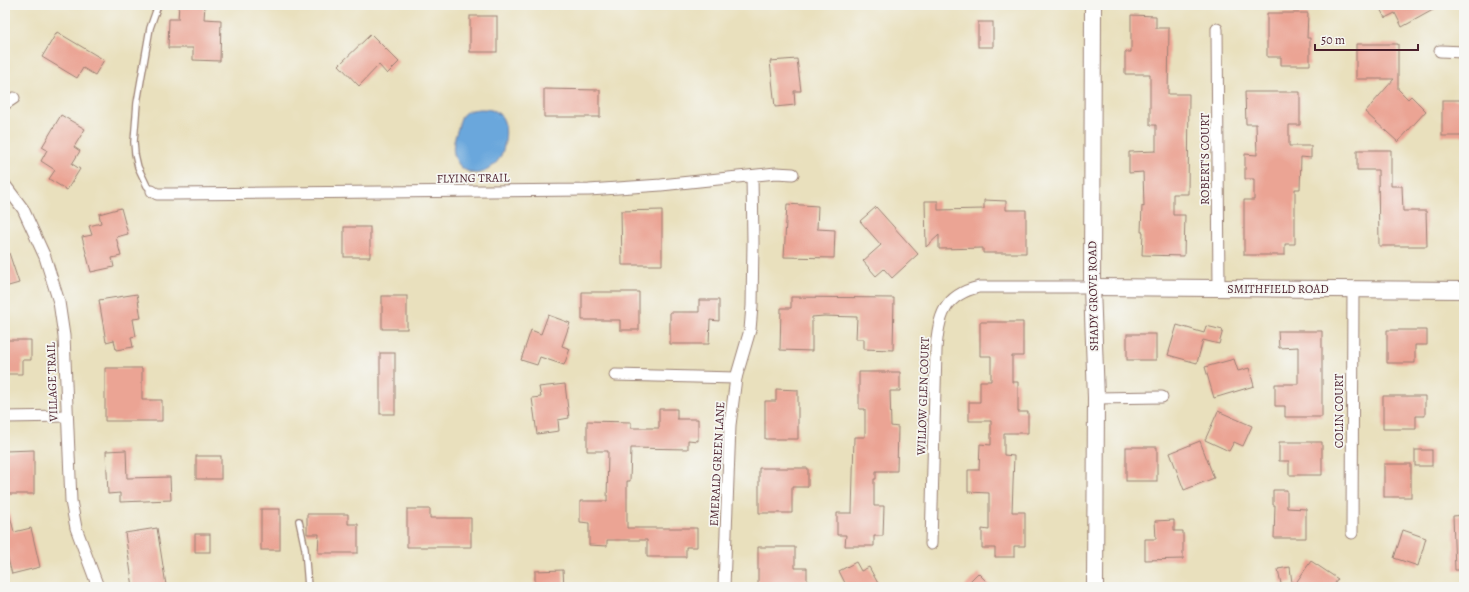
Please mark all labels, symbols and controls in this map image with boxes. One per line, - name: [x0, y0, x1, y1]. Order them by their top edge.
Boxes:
- scale bar: [1315, 26, 1418, 52]
- text: 50 m: [1321, 32, 1345, 48]
- street label: ROBERT'S COURT: [1197, 112, 1213, 205]
- street label: FLYING TRAIL: [436, 169, 510, 187]
- street label: SHADY GROVE ROAD: [1084, 241, 1102, 351]
- street label: SMITHFIELD ROAD: [1227, 281, 1329, 297]
- street label: WILLOW GLEN COURT: [913, 336, 933, 457]
- street label: VILLAGE TRAIL: [43, 341, 61, 423]
- street label: COLIN COURT: [1331, 373, 1347, 448]
- street label: EMERALD GREEN LANE: [706, 401, 728, 527]

